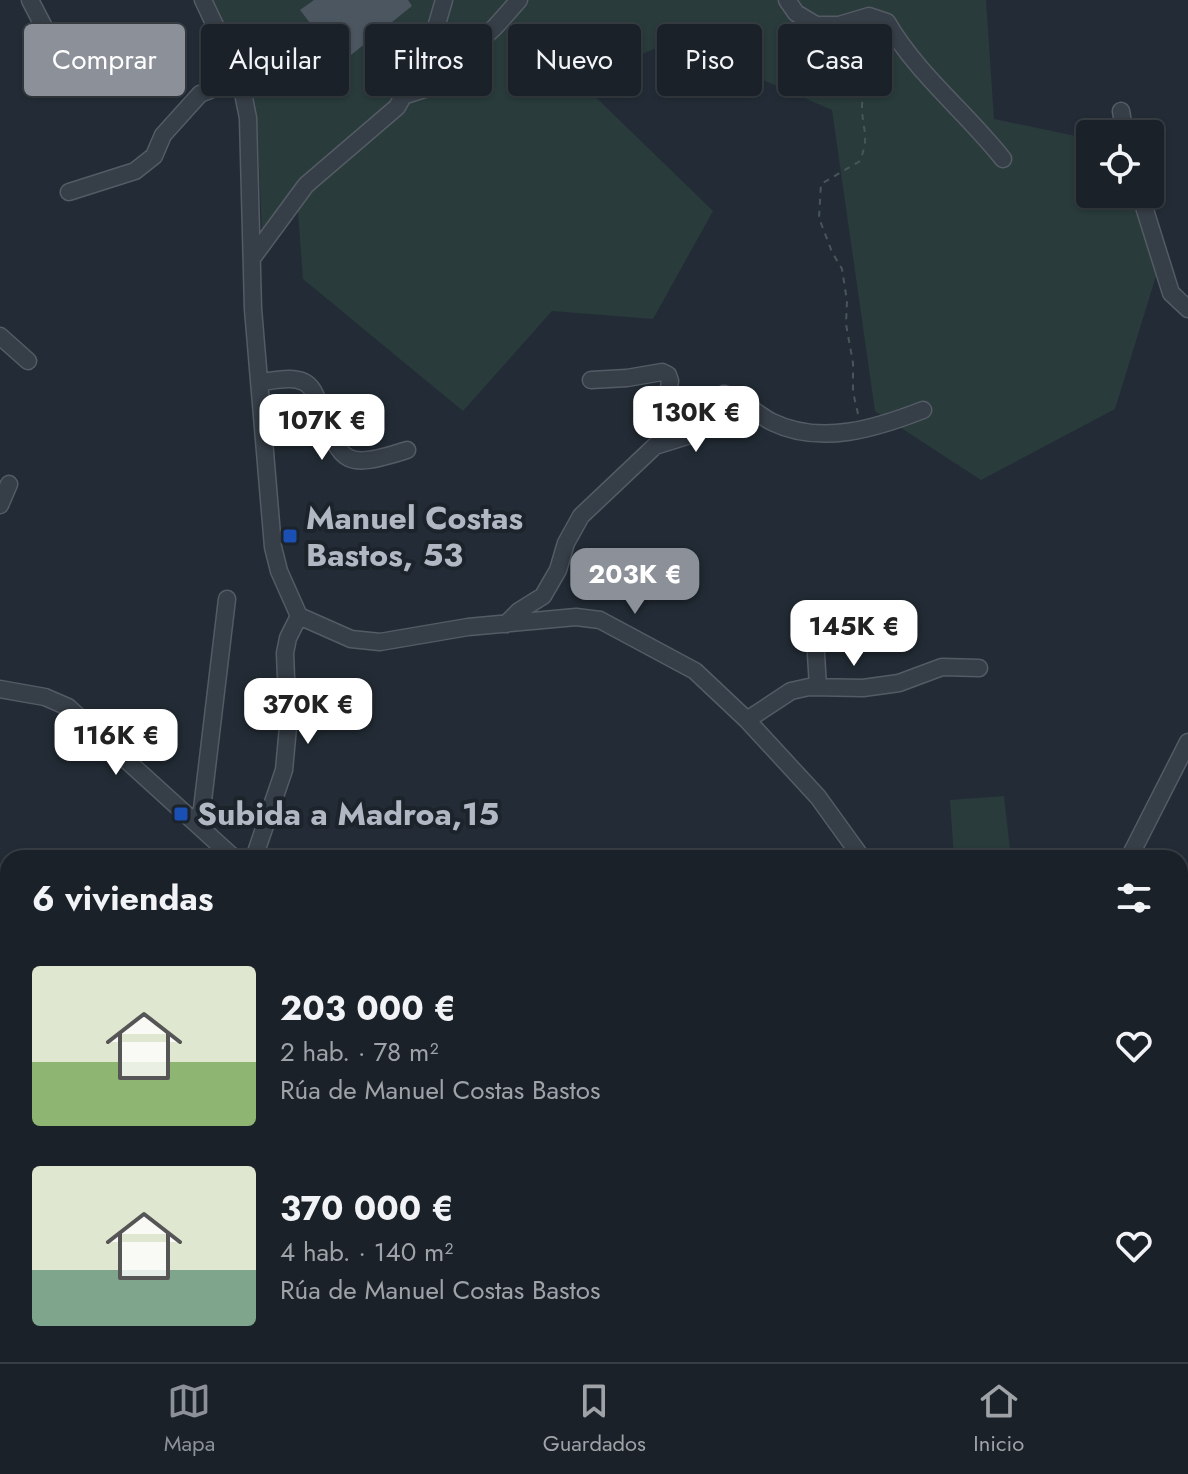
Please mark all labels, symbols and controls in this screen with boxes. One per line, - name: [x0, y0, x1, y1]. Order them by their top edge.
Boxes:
- chip: Comprar: [24, 24, 185, 96]
- chip: Alquilar: [201, 24, 349, 96]
- chip: Filtros: [365, 24, 492, 96]
- chip: Nuevo: [508, 24, 641, 96]
- chip: Piso: [657, 24, 762, 96]
- chip: Casa: [778, 24, 892, 96]
- map controls: [1076, 120, 1164, 208]
- button: locate: [1076, 120, 1164, 208]
- pin: 130K €: [631, 386, 761, 454]
- text: 130K €: [651, 393, 741, 431]
- pin: 107K €: [257, 394, 387, 462]
- text: 107K €: [277, 401, 367, 439]
- place label: Manuel Costas Bastos, 53: [306, 495, 523, 578]
- marker: Manuel Costas Bastos, 53: [281, 527, 299, 545]
- pin: 203K €: [570, 548, 700, 616]
- text: 203K €: [588, 555, 682, 593]
- pin: 145K €: [789, 600, 919, 668]
- text: 145K €: [808, 607, 900, 645]
- pin: 370K €: [243, 678, 373, 746]
- text: 370K €: [262, 685, 354, 723]
- pin: 116K €: [51, 709, 181, 777]
- text: 116K €: [73, 716, 159, 754]
- place label: Subida a Madroa,15: [197, 791, 499, 837]
- marker: Subida a Madroa,15: [172, 805, 190, 823]
- text: 6 viviendas: [32, 874, 213, 923]
- icon: filters: [1112, 876, 1156, 920]
- text: 203 000 €: [280, 984, 456, 1033]
- icon: home: [96, 998, 192, 1094]
- icon: heart: [1112, 1024, 1156, 1068]
- text: 2 hab. · 78 m²: [280, 1033, 438, 1071]
- text: Rúa de Manuel Costas Bastos: [280, 1071, 600, 1109]
- text: 370 000 €: [280, 1184, 454, 1233]
- icon: home: [96, 1198, 192, 1294]
- icon: heart: [1112, 1224, 1156, 1268]
- text: 4 hab. · 140 m²: [280, 1233, 453, 1271]
- text: Rúa de Manuel Costas Bastos: [280, 1271, 600, 1309]
- tab: Mapa: [164, 1379, 215, 1459]
- tab: Guardados: [543, 1379, 646, 1459]
- tab: Inicio: [973, 1379, 1024, 1459]

